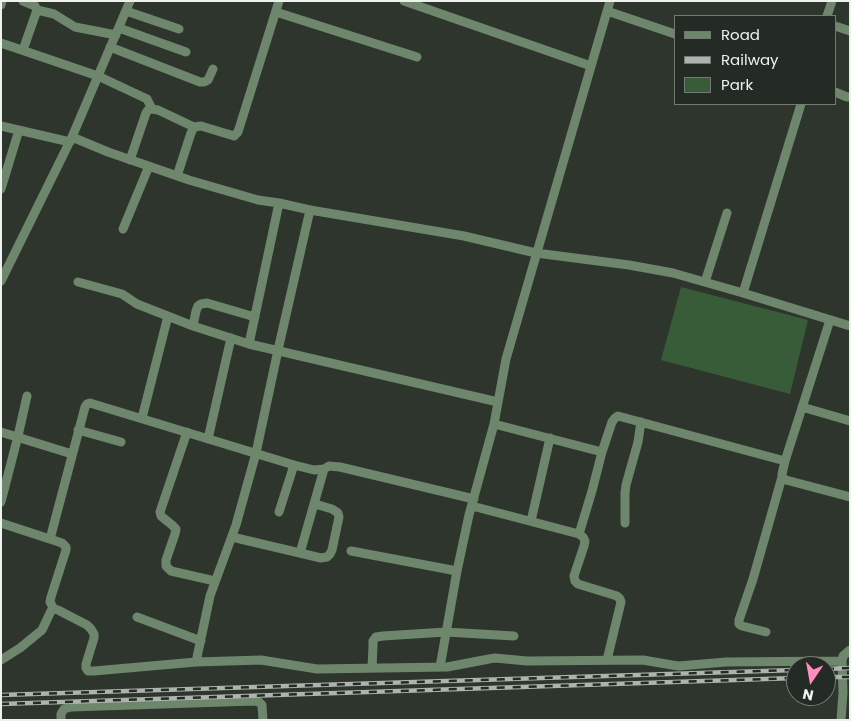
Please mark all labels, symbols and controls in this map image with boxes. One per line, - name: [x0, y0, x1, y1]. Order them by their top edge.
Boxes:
- legend: [674, 15, 836, 105]
- text: Road: [721, 24, 760, 45]
- text: Railway: [721, 49, 779, 70]
- text: Park: [721, 74, 753, 95]
- north arrow: [786, 656, 836, 706]
- text: N: [801, 684, 815, 706]

